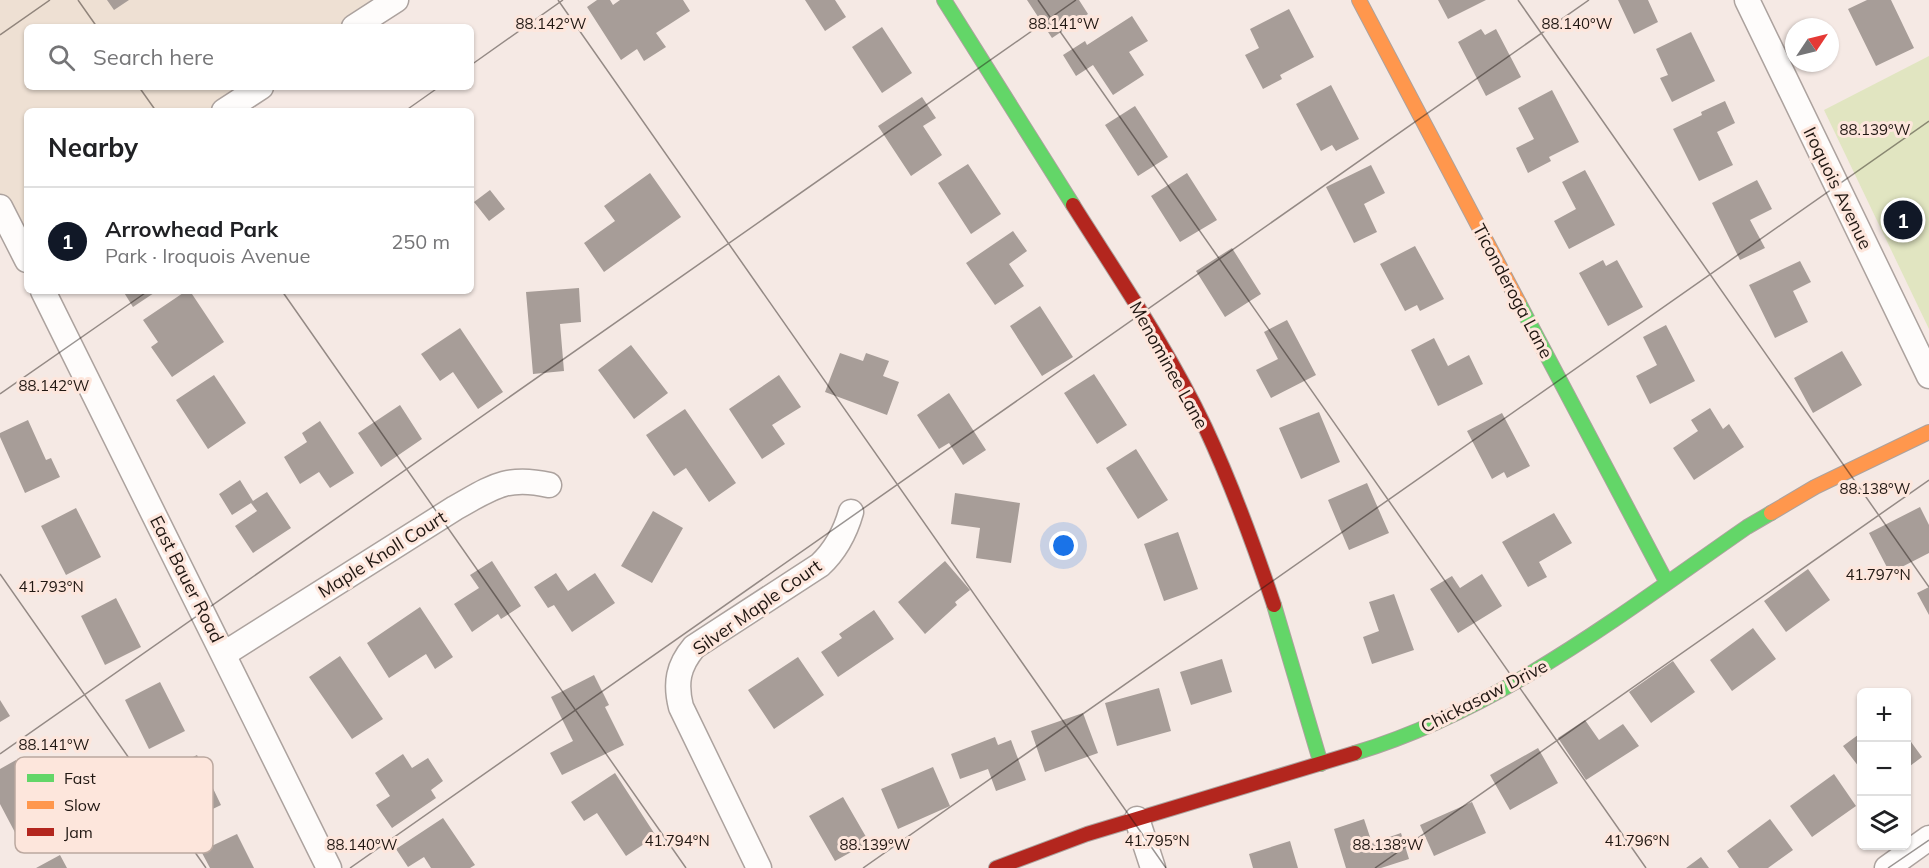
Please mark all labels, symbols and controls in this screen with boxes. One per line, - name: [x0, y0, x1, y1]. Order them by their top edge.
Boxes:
- text: 88.142°W: [516, 14, 587, 33]
- text: 88.141°W: [1029, 14, 1100, 33]
- text: 88.140°W: [1542, 14, 1613, 33]
- north arrow: [1785, 18, 1839, 72]
- search box: [24, 24, 474, 90]
- icon: search: [45, 41, 78, 74]
- text: Search here: [93, 43, 214, 71]
- text: 88.139°W: [1840, 120, 1911, 139]
- street label: Iroquois Avenue: [1798, 123, 1878, 253]
- text: Nearby: [48, 131, 138, 164]
- pin: 1: [1884, 198, 1922, 242]
- text: Arrowhead Park: [105, 215, 278, 243]
- street label: Ticonderoga Lane: [1468, 220, 1558, 362]
- text: 1: [62, 229, 74, 254]
- text: 250 m: [391, 229, 450, 254]
- text: Park · Iroquois Avenue: [105, 243, 310, 268]
- street label: Menominee Lane: [1125, 297, 1213, 433]
- text: 88.142°W: [19, 376, 90, 395]
- text: 88.138°W: [1840, 479, 1911, 498]
- street label: Maple Knoll Court: [314, 505, 450, 603]
- street label: East Bauer Road: [145, 512, 229, 646]
- your location: [1049, 531, 1078, 560]
- street label: Silver Maple Court: [688, 554, 826, 660]
- text: 41.797°N: [1845, 565, 1911, 584]
- text: 41.793°N: [18, 577, 84, 596]
- street label: Chickasaw Drive: [1417, 654, 1551, 738]
- map controls: [1857, 688, 1911, 850]
- button: +: [1857, 688, 1911, 742]
- text: 88.141°W: [19, 735, 90, 754]
- button: −: [1857, 742, 1911, 796]
- legend: [15, 757, 213, 853]
- text: Fast: [64, 768, 96, 788]
- text: Slow: [64, 795, 101, 815]
- button: layers: [1857, 796, 1911, 850]
- text: Jam: [64, 822, 93, 842]
- text: 41.794°N: [644, 831, 710, 850]
- text: 41.795°N: [1124, 831, 1190, 850]
- text: 41.796°N: [1604, 831, 1670, 850]
- text: 88.140°W: [327, 835, 398, 854]
- text: 88.139°W: [840, 835, 911, 854]
- text: 88.138°W: [1353, 835, 1424, 854]

